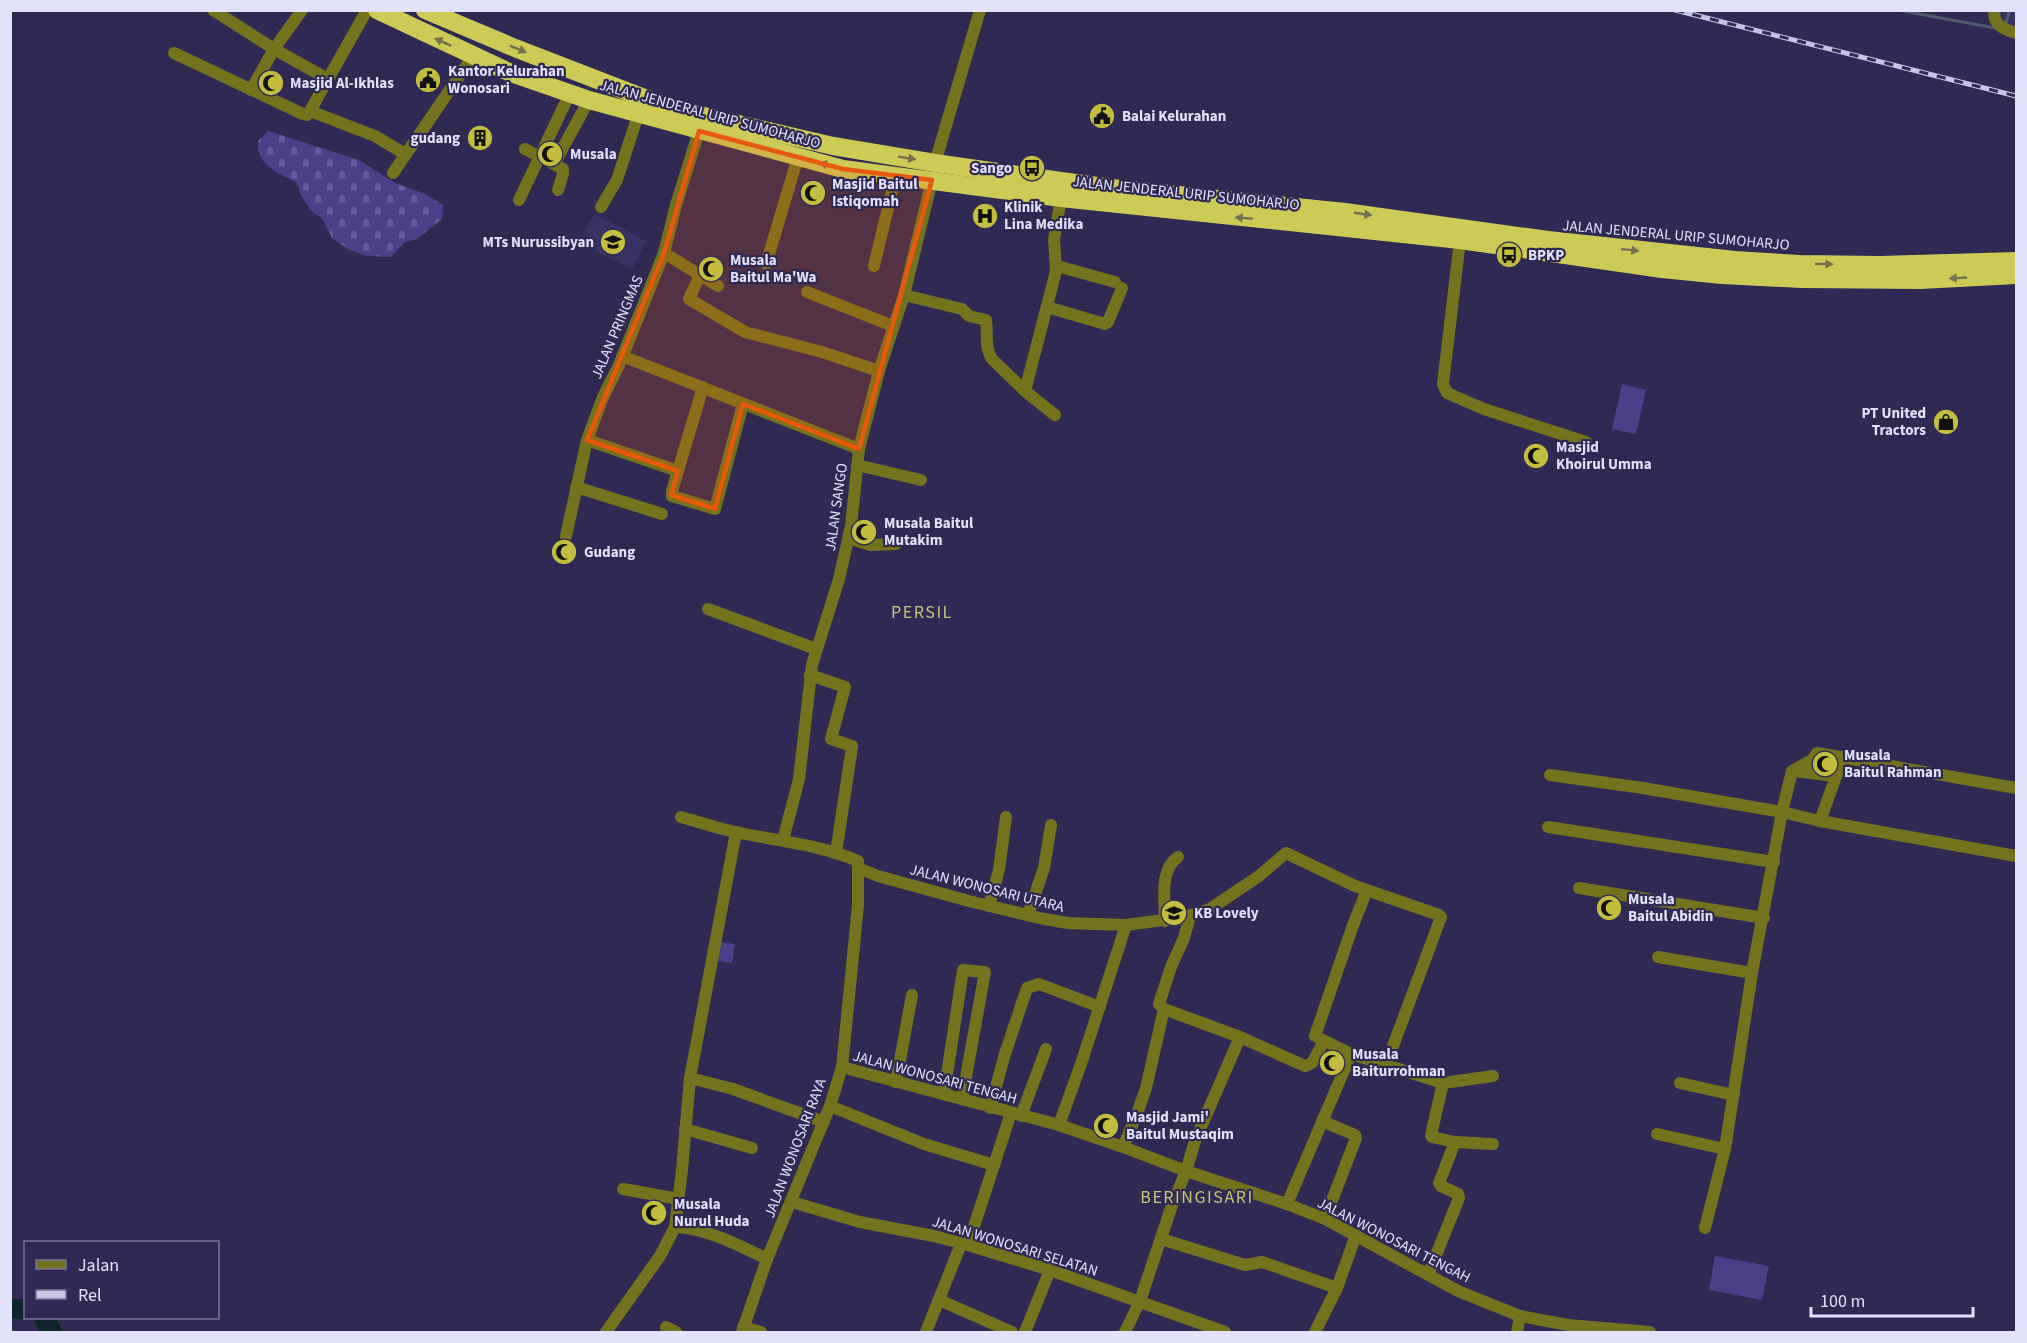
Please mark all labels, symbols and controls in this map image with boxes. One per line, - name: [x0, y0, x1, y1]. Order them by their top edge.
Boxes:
- one-way arrow: [434, 37, 451, 46]
- one-way arrow: [509, 45, 527, 54]
- place label: Kantor Kelurahan Wonosari: [448, 61, 565, 99]
- public building icon: Kantor Kelurahan Wonosari: [413, 65, 443, 95]
- mosque icon: Masjid Al-Ikhlas: [256, 68, 286, 98]
- place label: Masjid Al-Ikhlas: [290, 73, 394, 94]
- street label: JALAN JENDERAL URIP SUMOHARJO: [597, 75, 823, 154]
- public building icon: Balai Kelurahan: [1087, 101, 1117, 131]
- place label: Balai Kelurahan: [1122, 106, 1226, 127]
- building icon: gudang: [465, 123, 495, 153]
- place label: gudang: [410, 128, 460, 149]
- mosque icon: Musala: [535, 139, 565, 169]
- place label: Musala: [570, 144, 617, 165]
- bus stop icon: Sango: [1017, 153, 1047, 183]
- one-way arrow: [897, 154, 916, 163]
- place label: Sango: [971, 158, 1012, 179]
- one-way arrow: [818, 160, 836, 169]
- street label: JALAN JENDERAL URIP SUMOHARJO: [1072, 171, 1300, 216]
- place label: Masjid Baitul Istiqomah: [832, 174, 918, 212]
- mosque icon: Masjid Baitul Istiqomah: [798, 178, 828, 208]
- place label: Klinik Lina Medika: [1004, 197, 1083, 235]
- hospital icon: Klinik Lina Medika: [970, 201, 1000, 231]
- one-way arrow: [1354, 210, 1373, 219]
- one-way arrow: [1234, 213, 1253, 223]
- street label: JALAN JENDERAL URIP SUMOHARJO: [1562, 215, 1790, 256]
- school or university icon: MTs Nurussibyan: [598, 227, 628, 257]
- place label: MTs Nurussibyan: [483, 232, 594, 253]
- bus stop icon: BPKP: [1494, 240, 1524, 270]
- place label: BPKP: [1528, 245, 1564, 266]
- one-way arrow: [1621, 245, 1640, 255]
- place label: Musala Baitul Ma'Wa: [730, 250, 817, 288]
- mosque icon: Musala Baitul Ma'Wa: [696, 254, 726, 284]
- one-way arrow: [1815, 259, 1834, 269]
- street label: JALAN PRINGMAS: [586, 272, 649, 382]
- one-way arrow: [1949, 273, 1968, 282]
- place label: PT United Tractors: [1861, 403, 1926, 441]
- shop icon: PT United Tractors: [1931, 407, 1961, 437]
- place label: Masjid Khoirul Umma: [1556, 437, 1652, 475]
- mosque icon: Masjid Khoirul Umma: [1521, 441, 1551, 471]
- street label: JALAN SANGO: [820, 462, 853, 552]
- place label: Musala Baitul Mutakim: [884, 513, 974, 551]
- mosque icon: Musala Baitul Mutakim: [849, 517, 879, 547]
- mosque icon: Gudang: [549, 537, 579, 567]
- place label: Gudang: [584, 542, 635, 563]
- district label: PERSIL: [891, 600, 953, 625]
- place label: Musala Baitul Rahman: [1844, 745, 1942, 783]
- mosque icon: Musala Baitul Rahman: [1810, 749, 1840, 779]
- street label: JALAN WONOSARI UTARA: [908, 859, 1067, 918]
- place label: Musala Baitul Abidin: [1628, 889, 1713, 927]
- mosque icon: Musala Baitul Abidin: [1594, 893, 1624, 923]
- school or university icon: KB Lovely: [1159, 898, 1189, 928]
- place label: KB Lovely: [1194, 903, 1259, 924]
- place label: Musala Baiturrohman: [1352, 1044, 1445, 1082]
- street label: JALAN WONOSARI TENGAH: [850, 1045, 1019, 1110]
- mosque icon: Musala Baiturrohman: [1317, 1048, 1347, 1078]
- street label: JALAN WONOSARI RAYA: [759, 1075, 832, 1221]
- place label: Masjid Jami' Baitul Mustaqim: [1126, 1107, 1234, 1145]
- mosque icon: Masjid Jami' Baitul Mustaqim: [1091, 1111, 1121, 1141]
- district label: BERINGISARI: [1140, 1185, 1254, 1210]
- street label: JALAN WONOSARI TENGAH: [1314, 1193, 1474, 1288]
- place label: Musala Nurul Huda: [674, 1194, 750, 1232]
- mosque icon: Musala Nurul Huda: [639, 1198, 669, 1228]
- street label: JALAN WONOSARI SELATAN: [929, 1211, 1100, 1282]
- legend: [24, 1241, 219, 1319]
- text: Jalan: [78, 1253, 119, 1278]
- scale bar: [1811, 1280, 1973, 1318]
- text: Rel: [78, 1283, 102, 1308]
- text: 100 m: [1820, 1289, 1865, 1314]

